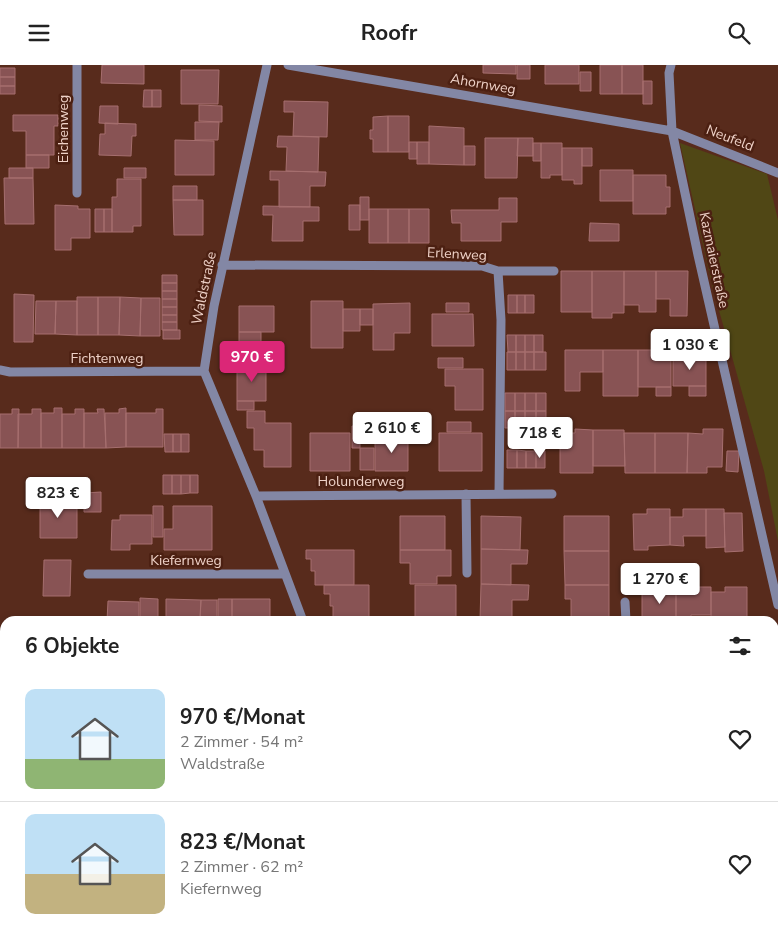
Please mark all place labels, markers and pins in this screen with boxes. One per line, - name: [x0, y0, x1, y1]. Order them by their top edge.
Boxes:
- pin: 1 030 €: [644, 329, 736, 371]
- pin: 970 €: [217, 341, 287, 383]
- pin: 2 610 €: [346, 411, 438, 454]
- pin: 718 €: [505, 417, 575, 459]
- pin: 823 €: [23, 477, 93, 519]
- pin: 1 270 €: [614, 563, 706, 605]

